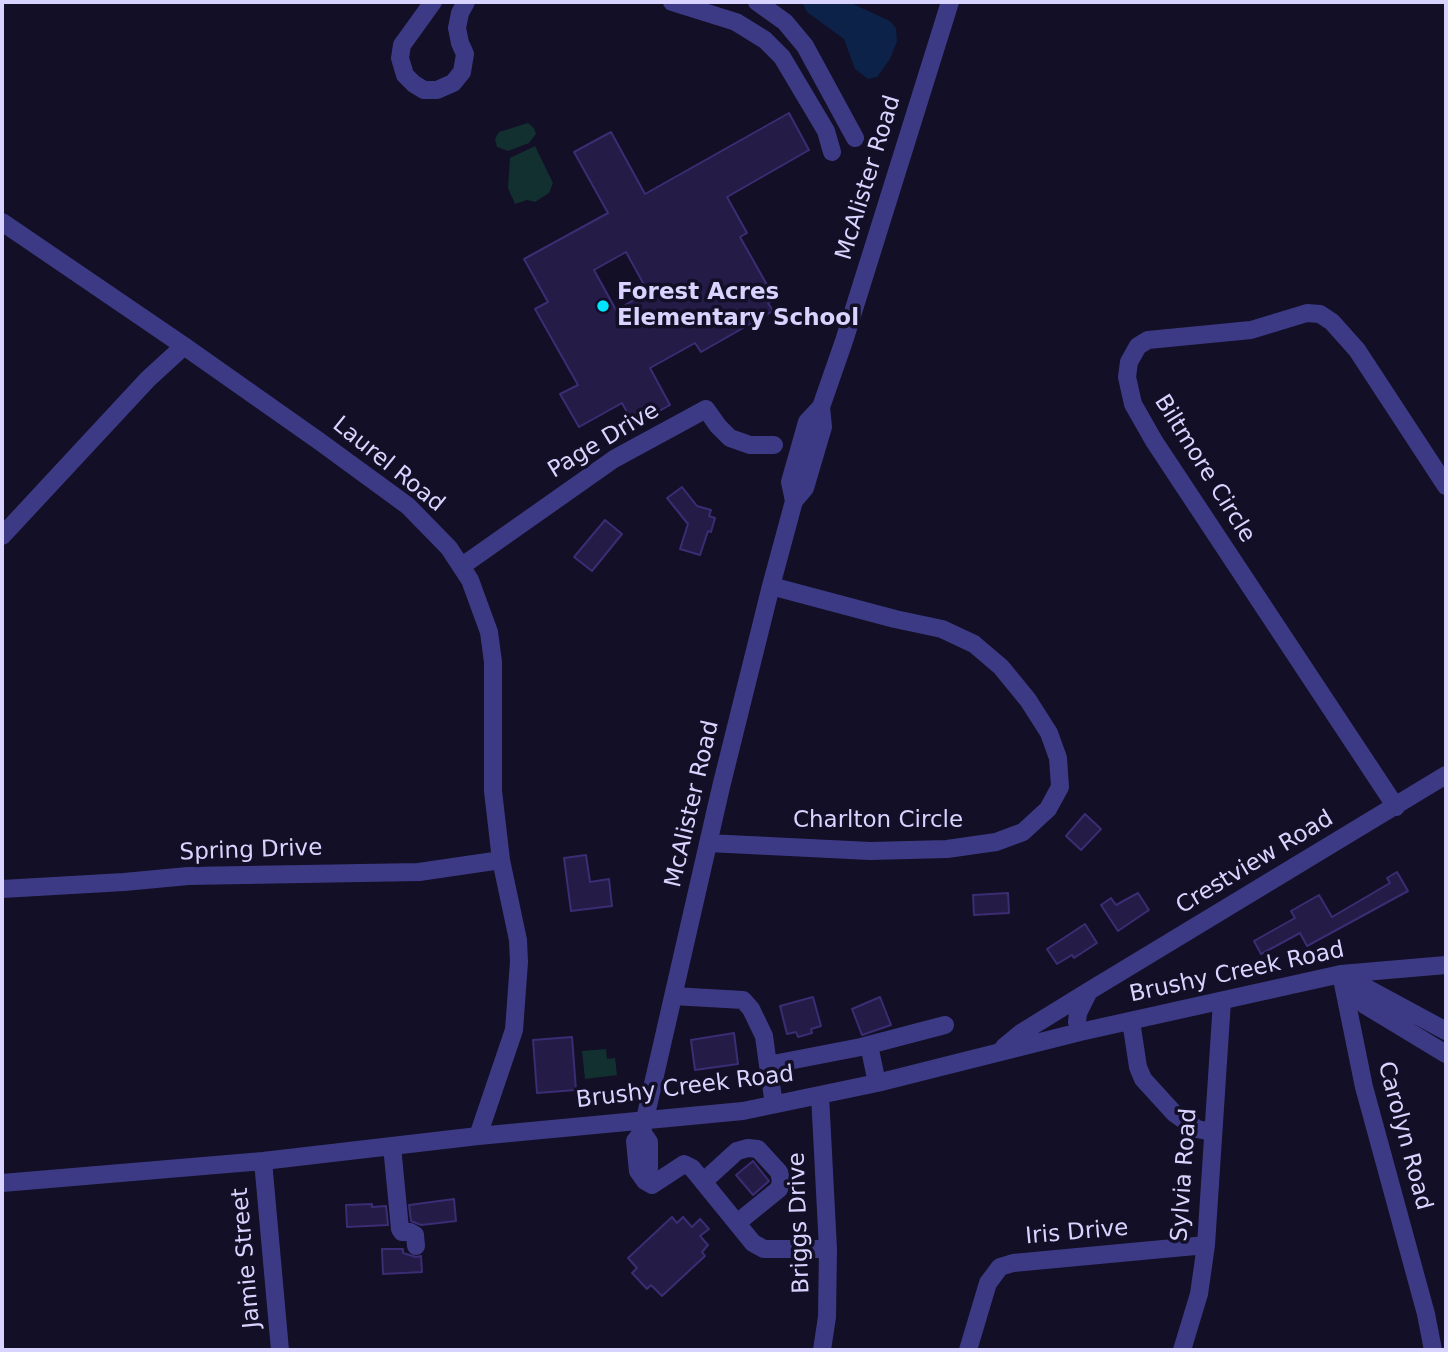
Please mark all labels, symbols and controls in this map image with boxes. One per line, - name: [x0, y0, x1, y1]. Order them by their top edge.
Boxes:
- street label: McAlister Road: [831, 92, 907, 264]
- place label: Forest Acres Elementary School: [617, 279, 859, 333]
- marker: Forest Acres Elementary School: [595, 298, 611, 314]
- street label: Biltmore Circle: [1148, 390, 1260, 548]
- street label: Page Drive: [544, 397, 664, 485]
- street label: Laurel Road: [326, 411, 450, 519]
- street label: McAlister Road: [660, 718, 726, 890]
- street label: Crestview Road: [1172, 805, 1338, 921]
- street label: Charlton Circle: [793, 807, 963, 835]
- street label: Spring Drive: [179, 835, 323, 867]
- street label: Brushy Creek Road: [1127, 937, 1347, 1009]
- street label: Carolyn Road: [1371, 1059, 1437, 1213]
- street label: Brushy Creek Road: [575, 1061, 795, 1115]
- street label: Sylvia Road: [1167, 1107, 1203, 1243]
- street label: Briggs Drive: [784, 1152, 816, 1294]
- street label: Jamie Street: [227, 1187, 267, 1329]
- street label: Iris Drive: [1024, 1215, 1130, 1251]

